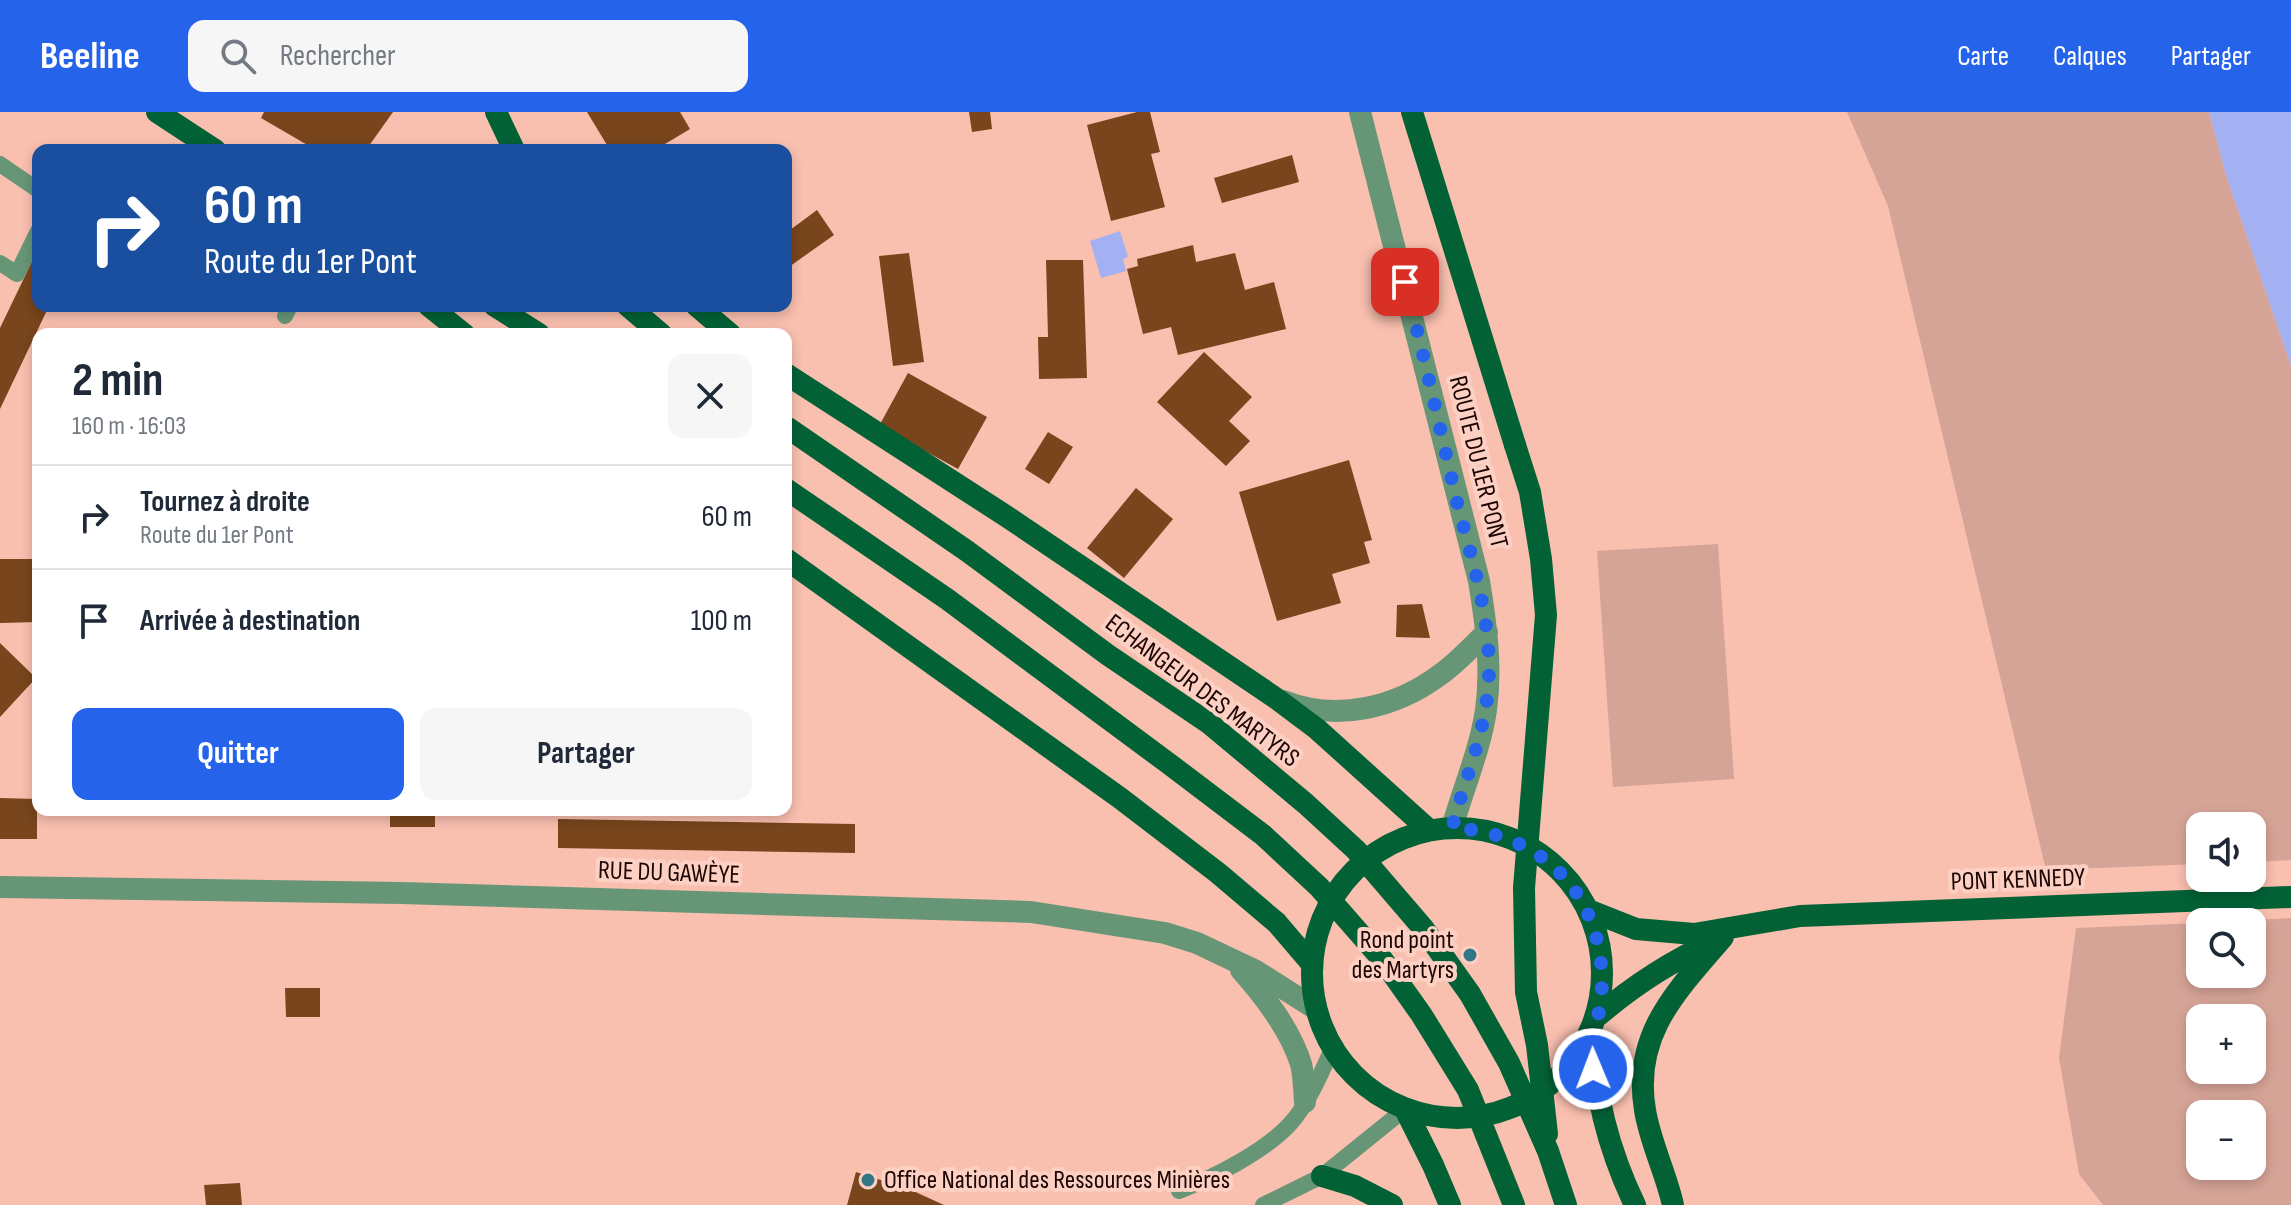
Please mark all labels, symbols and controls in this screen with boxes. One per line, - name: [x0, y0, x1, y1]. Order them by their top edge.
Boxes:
- search box: [188, 20, 748, 92]
- text: Beeline: [40, 34, 140, 79]
- icon: search: [216, 34, 260, 78]
- text: Rechercher: [280, 38, 396, 74]
- text: Carte: [1957, 40, 2009, 73]
- text: Calques: [2053, 40, 2127, 73]
- text: Partager: [2171, 40, 2251, 73]
- text: 60 m: [204, 173, 303, 240]
- icon: right: [72, 176, 176, 280]
- text: Route du 1er Pont: [204, 241, 417, 284]
- pin: [1371, 248, 1439, 316]
- icon: arrive: [1383, 260, 1427, 304]
- text: 2 min: [72, 352, 163, 409]
- button: close: [668, 354, 752, 438]
- street label: ROUTE DU 1ER PONT: [1442, 373, 1514, 551]
- text: 160 m · 16:03: [72, 411, 186, 442]
- text: Tournez à droite: [140, 484, 310, 520]
- icon: right: [72, 495, 116, 539]
- text: 60 m: [701, 499, 752, 535]
- text: Route du 1er Pont: [140, 520, 294, 551]
- icon: arrive: [72, 599, 116, 643]
- text: Arrivée à destination: [140, 603, 360, 639]
- text: 100 m: [691, 603, 752, 639]
- street label: ECHANGEUR DES MARTYRS: [1099, 608, 1305, 774]
- button: Quitter: [72, 708, 404, 800]
- button: Partager: [420, 708, 752, 800]
- map controls: [2186, 812, 2266, 1180]
- button: sound: [2186, 812, 2266, 892]
- street label: RUE DU GAWÈYE: [597, 855, 741, 891]
- street label: PONT KENNEDY: [1950, 862, 2086, 898]
- button: search: [2186, 908, 2266, 988]
- place label: Rond point des Martyrs: [1352, 925, 1454, 986]
- marker: Rond point des Martyrs: [1461, 946, 1479, 964]
- button: +: [2186, 1004, 2266, 1084]
- position arrow: [1551, 1027, 1635, 1111]
- button: −: [2186, 1100, 2266, 1180]
- place label: Office National des Ressources Minières: [884, 1165, 1230, 1196]
- marker: Office National des Ressources Minières: [859, 1171, 877, 1189]

